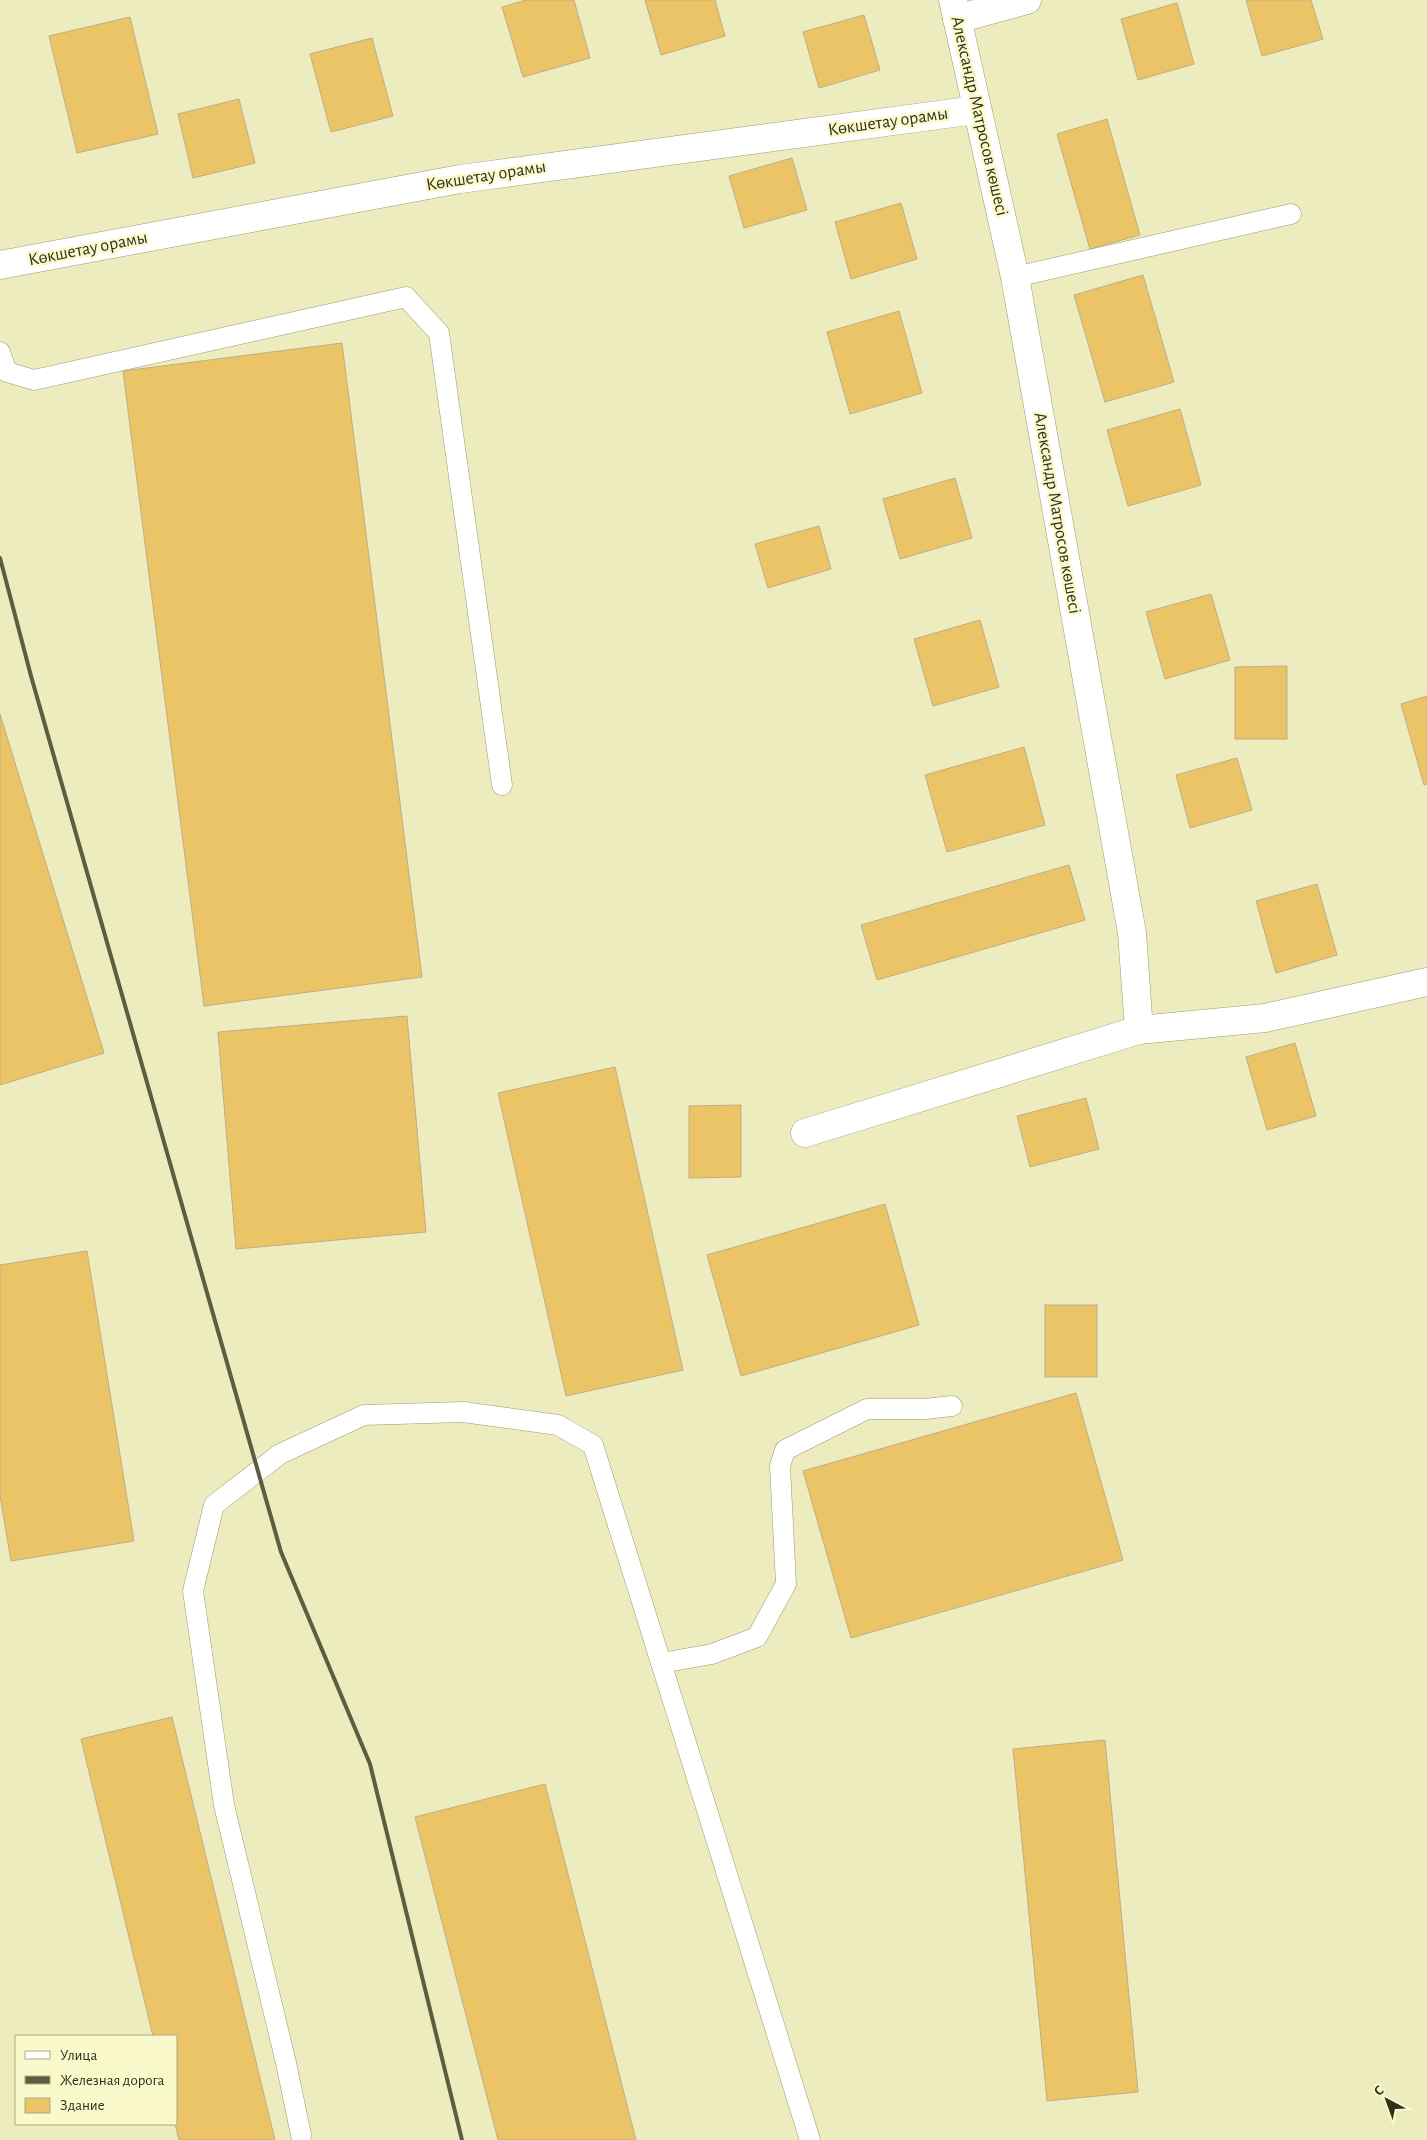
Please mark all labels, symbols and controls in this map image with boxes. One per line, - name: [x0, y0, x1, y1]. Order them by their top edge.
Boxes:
- street label: Александр Матросов көшесі: [947, 14, 1011, 218]
- street label: Көкшетау орамы: [827, 105, 949, 139]
- street label: Көкшетау орамы: [425, 158, 547, 194]
- street label: Көкшетау орамы: [27, 229, 149, 269]
- street label: Александр Матросов көшесі: [1030, 411, 1084, 615]
- legend: [15, 2035, 178, 2125]
- text: Улица: [60, 2048, 97, 2063]
- text: Железная дорога: [60, 2073, 165, 2088]
- north arrow: [1362, 2075, 1412, 2125]
- text: С: [1372, 2083, 1387, 2099]
- text: Здание: [60, 2098, 105, 2113]

